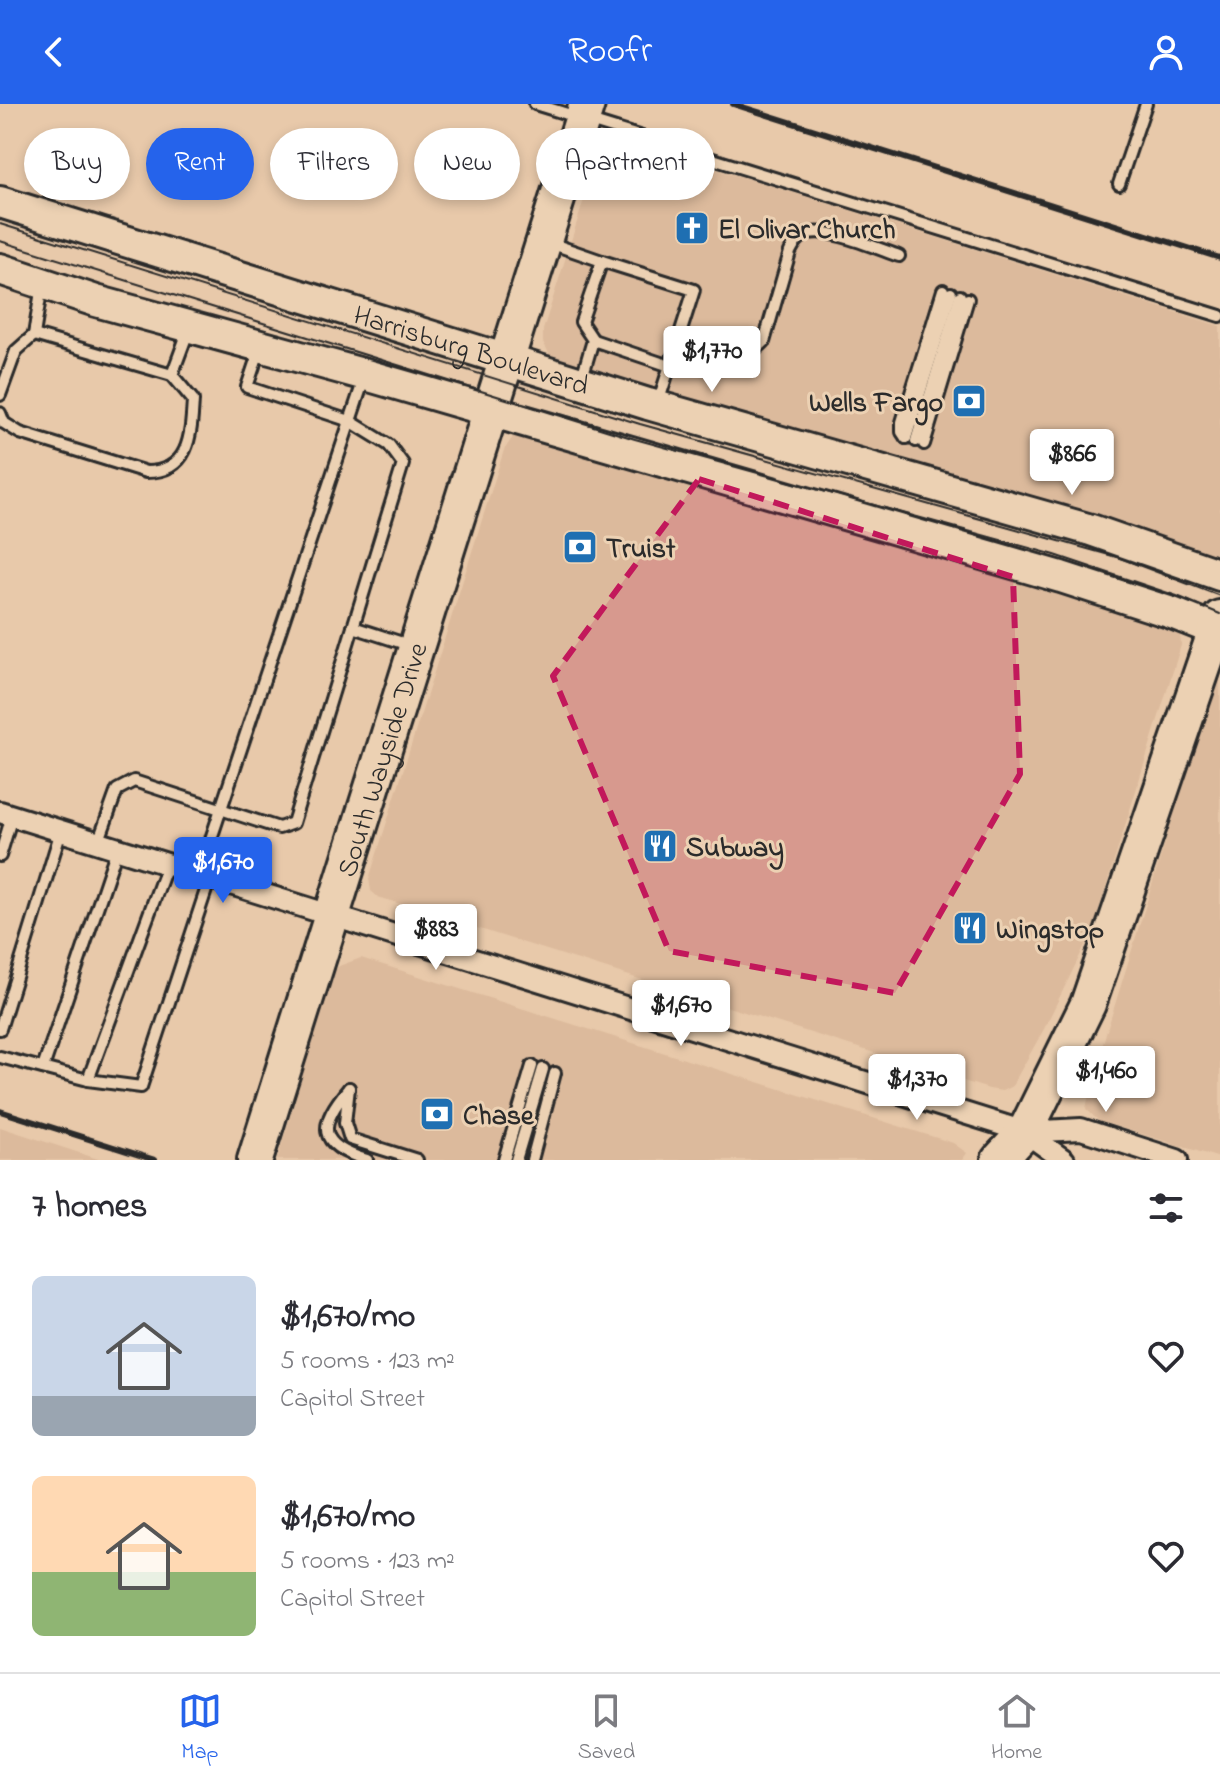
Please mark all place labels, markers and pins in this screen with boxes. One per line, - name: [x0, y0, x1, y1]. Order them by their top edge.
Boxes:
- church icon: El Olivar Church: [673, 209, 711, 247]
- place label: El Olivar Church: [718, 211, 895, 252]
- pin: $1,770: [647, 326, 777, 394]
- bank icon: Wells Fargo: [950, 382, 988, 420]
- place label: Wells Fargo: [809, 384, 943, 426]
- pin: $866: [1025, 429, 1119, 497]
- bank icon: Truist: [561, 528, 599, 566]
- place label: Truist: [606, 530, 676, 571]
- restaurant icon: Subway: [641, 827, 679, 865]
- place label: Subway: [686, 829, 784, 870]
- pin: $1,670: [158, 837, 288, 905]
- pin: $883: [389, 904, 483, 972]
- restaurant icon: Wingstop: [951, 909, 989, 947]
- place label: Wingstop: [996, 911, 1104, 953]
- pin: $1,670: [616, 980, 746, 1048]
- pin: $1,460: [1041, 1046, 1171, 1114]
- pin: $1,370: [852, 1054, 982, 1122]
- bank icon: Chase: [418, 1095, 456, 1133]
- place label: Chase: [463, 1097, 535, 1138]

